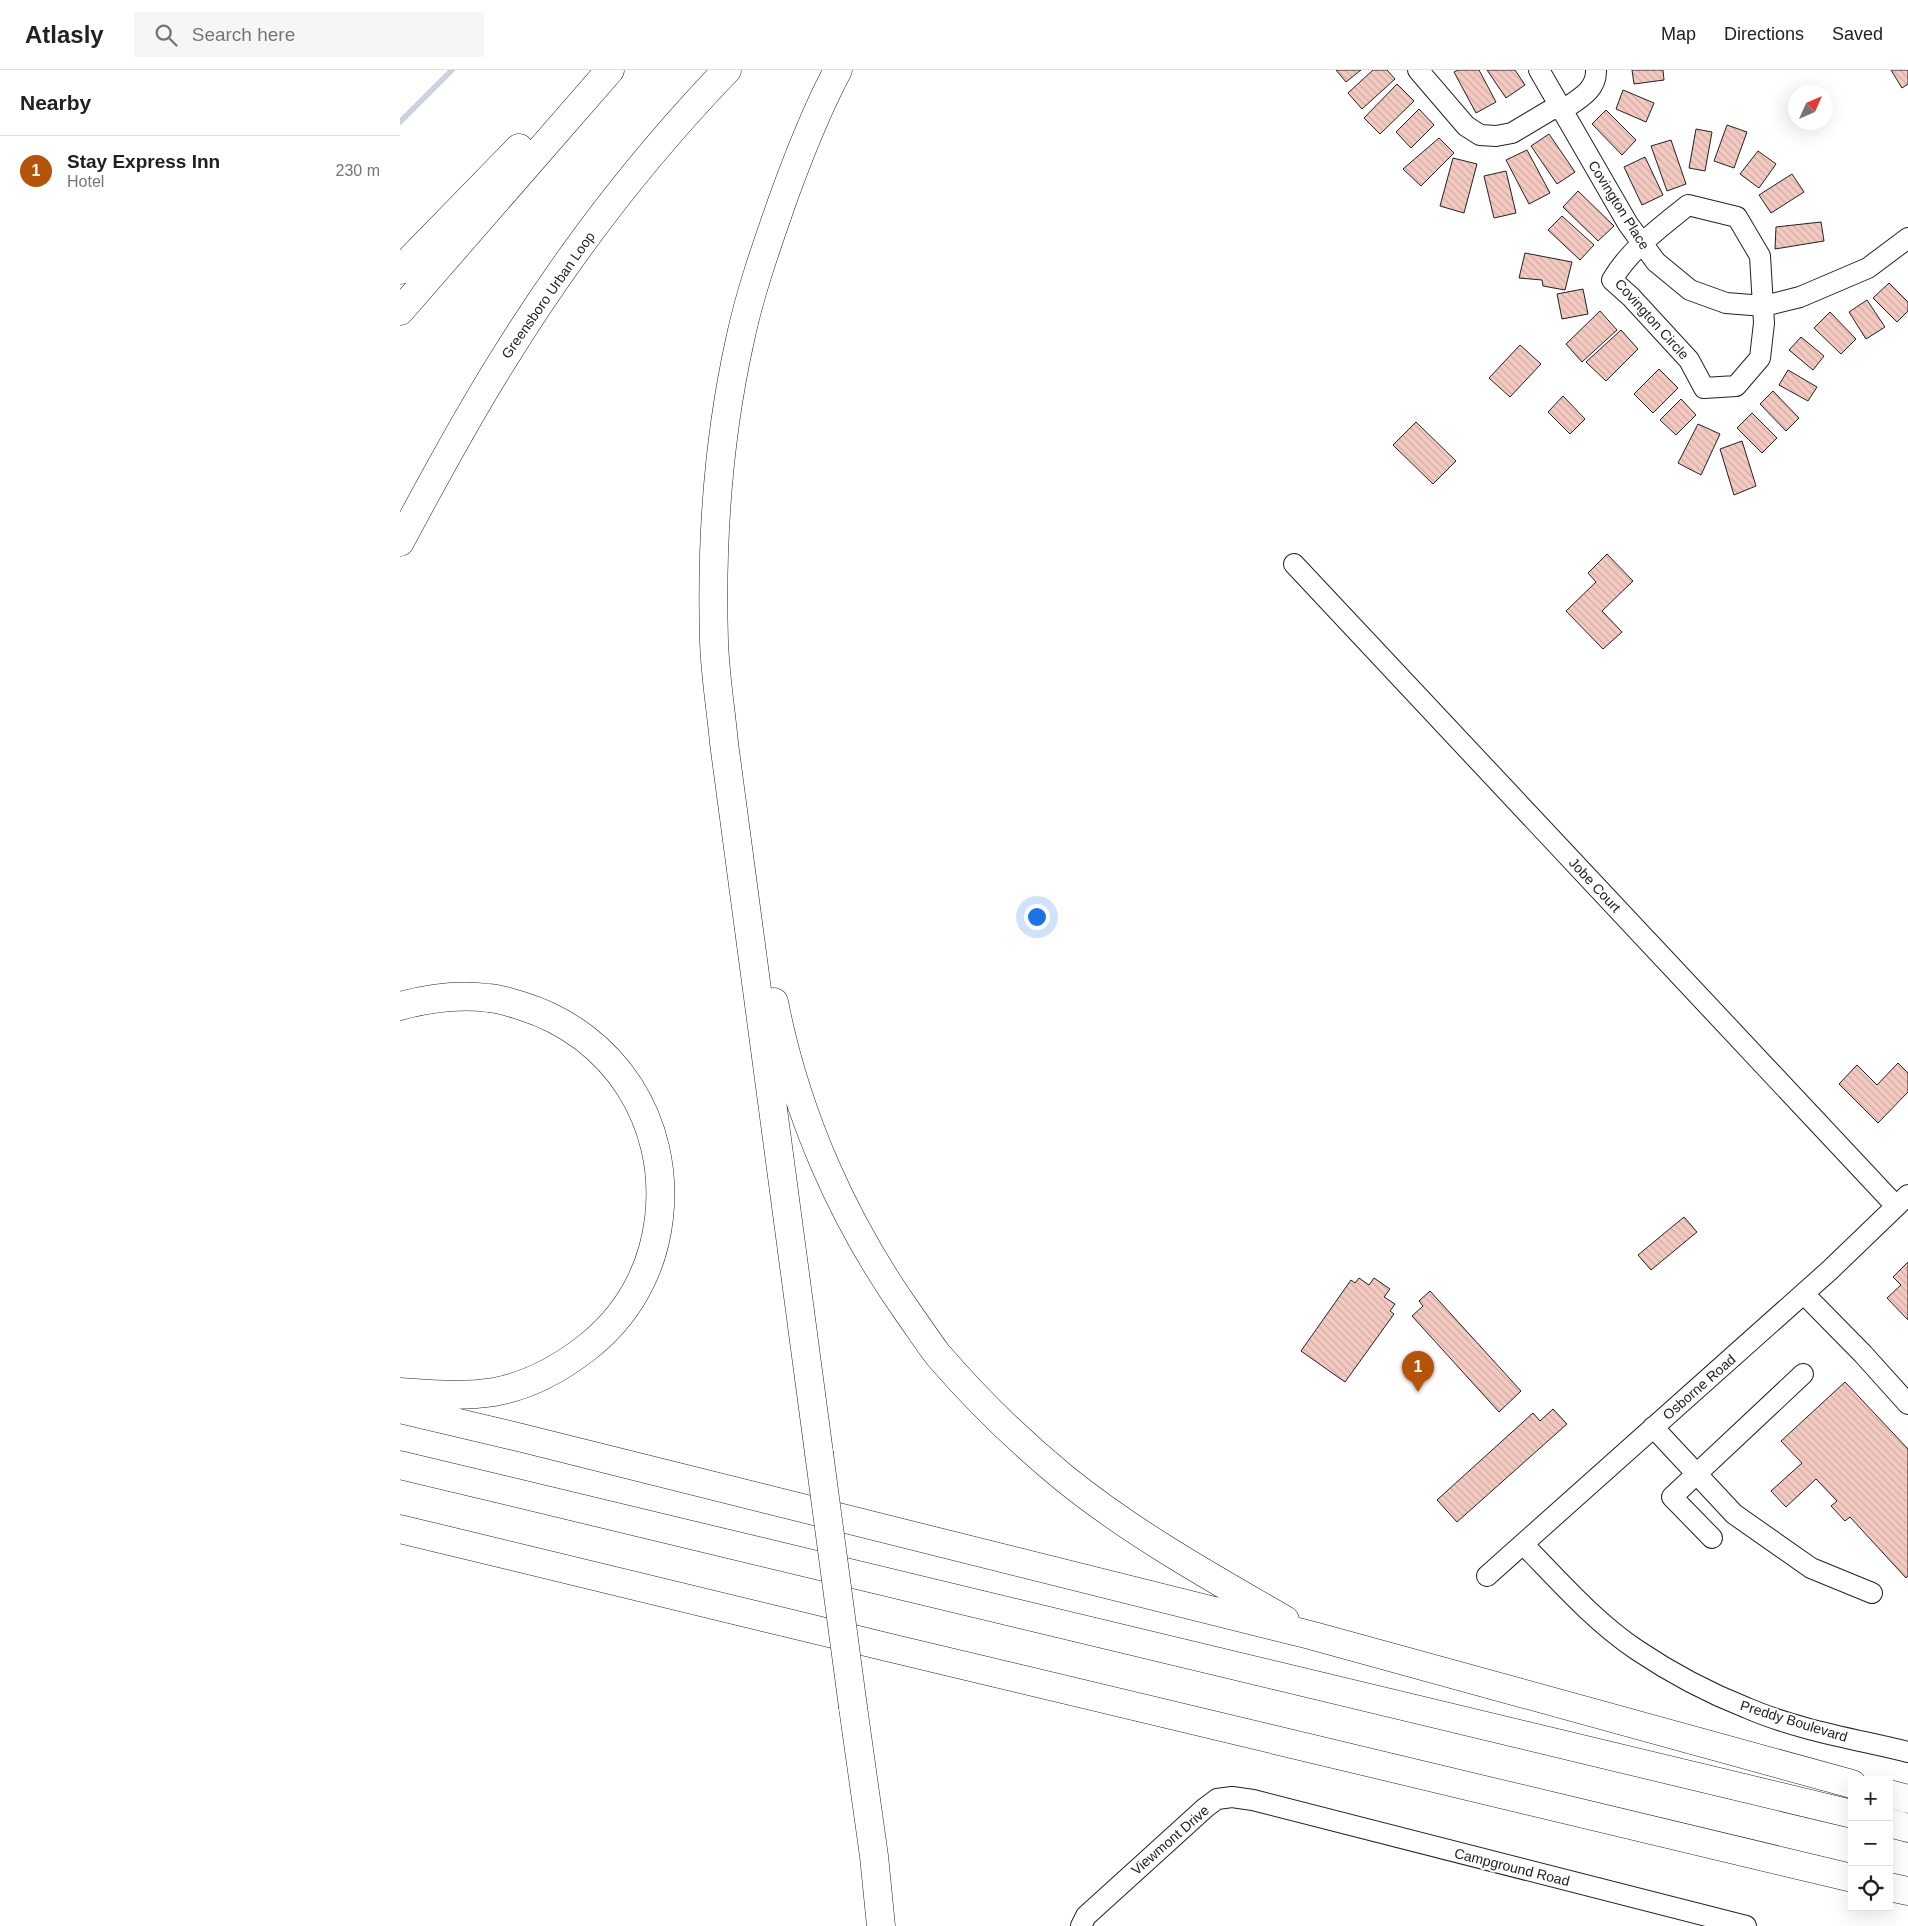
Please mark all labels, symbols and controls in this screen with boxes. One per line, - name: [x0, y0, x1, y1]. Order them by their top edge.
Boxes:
- search box: [134, 12, 484, 57]
- text: Atlasly: [25, 21, 104, 48]
- icon: search: [152, 21, 180, 49]
- text: Search here: [192, 24, 295, 45]
- text: Map: [1661, 24, 1696, 44]
- text: Directions: [1724, 24, 1804, 44]
- text: Saved: [1832, 24, 1883, 44]
- north arrow: [1788, 85, 1833, 130]
- text: Nearby: [20, 91, 91, 114]
- text: Stay Express Inn: [67, 151, 220, 172]
- street label: Covington Place: [1585, 158, 1653, 253]
- text: 1: [32, 162, 40, 179]
- text: 230 m: [336, 162, 380, 179]
- text: Hotel: [67, 173, 104, 190]
- street label: Greensboro Urban Loop: [498, 228, 598, 361]
- street label: Covington Circle: [1612, 275, 1692, 363]
- street label: Jobe Court: [1566, 855, 1624, 916]
- your location: [1024, 904, 1050, 930]
- pin: 1: [1402, 1351, 1434, 1392]
- street label: Osborne Road: [1659, 1351, 1739, 1423]
- street label: Preddy Boulevard: [1738, 1697, 1850, 1745]
- map controls: [1848, 1776, 1893, 1911]
- button: +: [1848, 1776, 1893, 1821]
- street label: Viewmont Drive: [1128, 1802, 1212, 1878]
- button: −: [1848, 1821, 1893, 1866]
- street label: Campground Road: [1453, 1845, 1571, 1889]
- button: locate: [1848, 1866, 1893, 1911]

